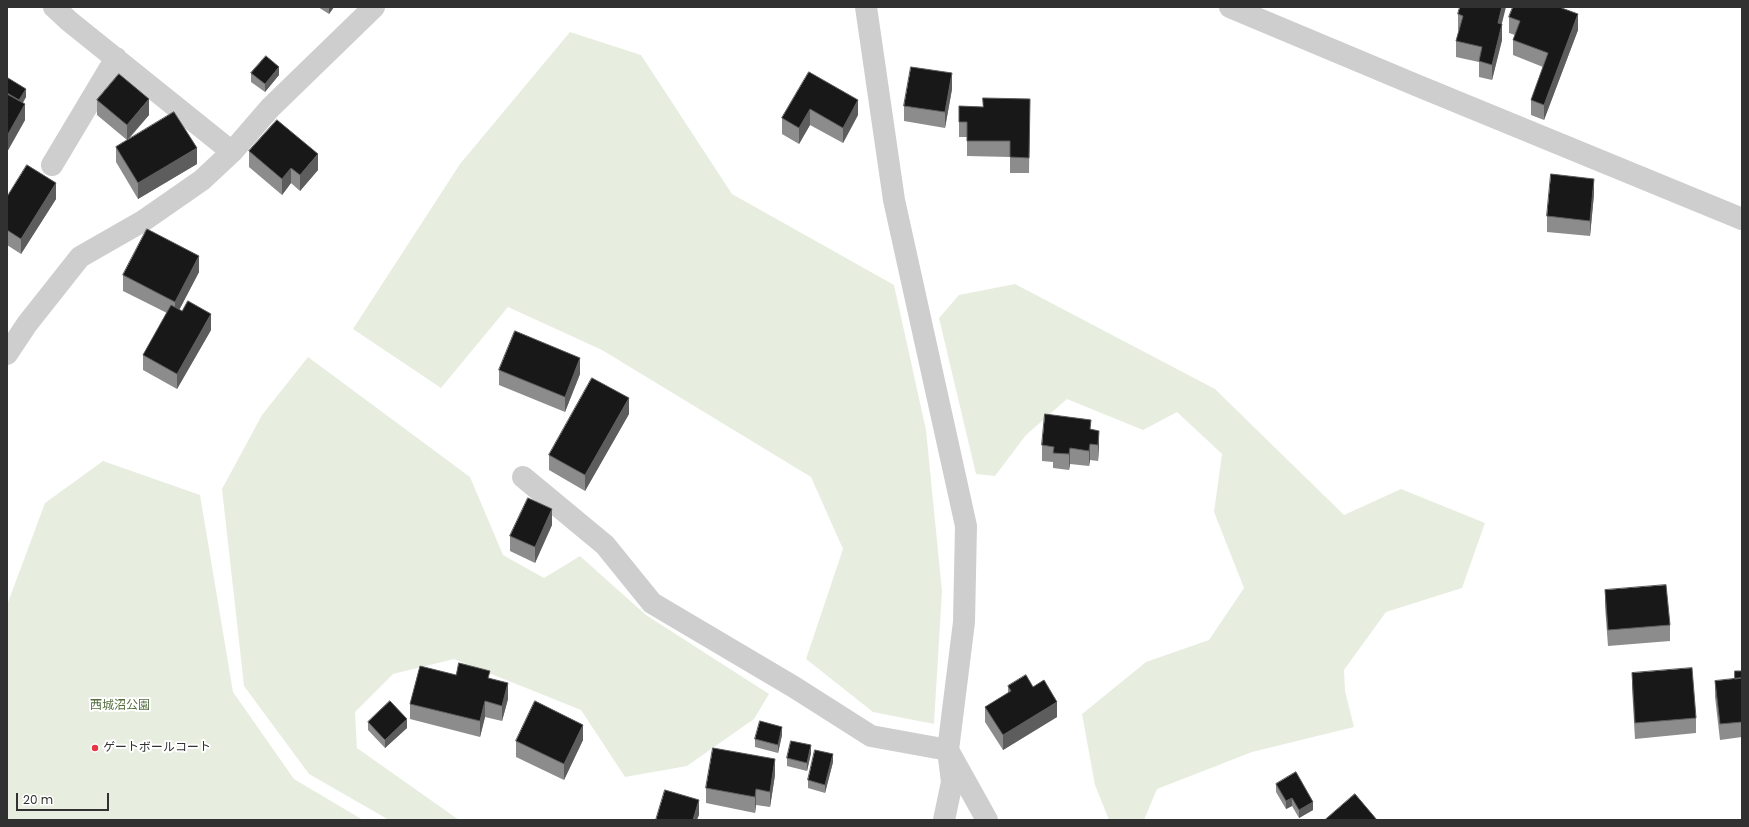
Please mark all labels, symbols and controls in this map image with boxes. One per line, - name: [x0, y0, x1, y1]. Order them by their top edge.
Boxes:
- park label: 西城沼公園: [90, 699, 150, 713]
- place label: ゲートボールコート: [103, 741, 211, 755]
- marker: ゲートボールコート: [90, 743, 100, 753]
- scale bar: [18, 785, 111, 811]
- text: 20 m: [23, 791, 53, 808]

